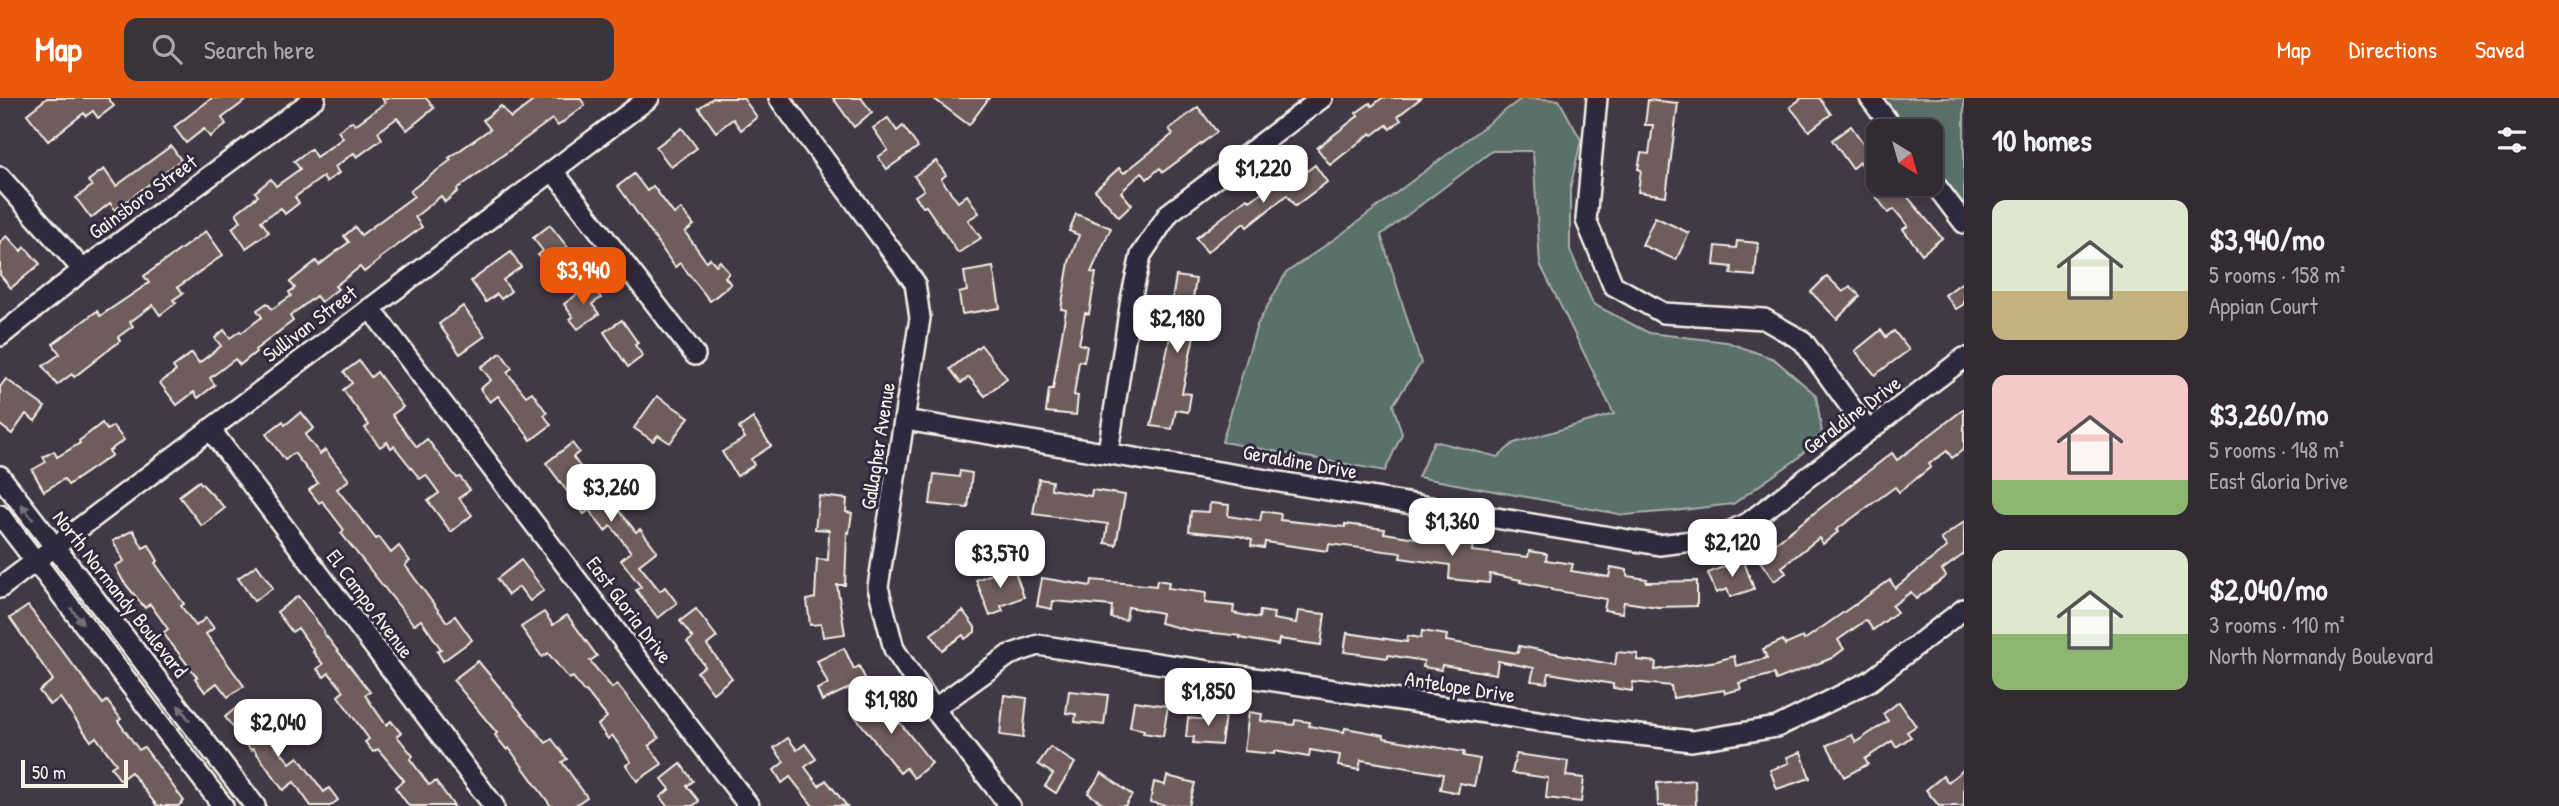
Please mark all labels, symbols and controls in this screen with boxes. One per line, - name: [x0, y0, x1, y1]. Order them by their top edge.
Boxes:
- search box: [124, 18, 614, 81]
- text: Map: [35, 27, 82, 71]
- icon: search: [148, 30, 186, 68]
- text: Search here: [204, 32, 315, 67]
- text: Map: [2277, 33, 2311, 65]
- text: Directions: [2349, 33, 2437, 65]
- text: Saved: [2475, 33, 2524, 65]
- north arrow: [1866, 119, 1942, 196]
- map controls: [1866, 119, 1943, 196]
- text: 10 homes: [1992, 120, 2092, 160]
- icon: filters: [2493, 121, 2531, 159]
- pin: $1,220: [1206, 146, 1320, 205]
- street label: Gainsboro Street: [82, 147, 204, 246]
- text: $1,220: [1235, 152, 1291, 183]
- text: $3,940/mo: [2209, 219, 2325, 259]
- icon: home: [2048, 228, 2132, 312]
- pin: $3,940: [526, 248, 640, 307]
- text: $3,940: [556, 254, 610, 285]
- text: 5 rooms · 158 m²: [2209, 259, 2345, 290]
- street label: Sullivan Street: [256, 278, 364, 369]
- text: Appian Court: [2209, 290, 2318, 321]
- pin: $2,180: [1120, 296, 1234, 355]
- text: $2,180: [1149, 302, 1205, 333]
- street label: Geraldine Drive: [1797, 368, 1907, 461]
- street label: Gallagher Avenue: [853, 380, 902, 512]
- text: $3,260/mo: [2209, 394, 2328, 434]
- icon: home: [2048, 403, 2132, 487]
- text: 5 rooms · 148 m²: [2209, 434, 2344, 465]
- street label: Geraldine Drive: [1241, 437, 1359, 486]
- pin: $3,260: [554, 464, 668, 524]
- text: East Gloria Drive: [2209, 465, 2348, 496]
- text: $3,260: [583, 471, 639, 502]
- pin: $1,360: [1395, 498, 1509, 558]
- one-way arrow: [20, 503, 35, 521]
- street label: North Normandy Boulevard: [46, 504, 195, 683]
- text: $1,360: [1425, 505, 1479, 536]
- pin: $2,120: [1675, 519, 1789, 579]
- text: $2,120: [1704, 526, 1760, 557]
- pin: $3,570: [943, 531, 1057, 590]
- text: $3,570: [971, 537, 1029, 568]
- street label: El Campo Avenue: [320, 543, 421, 664]
- street label: East Gloria Drive: [580, 550, 679, 669]
- text: $2,040/mo: [2209, 569, 2328, 609]
- icon: home: [2048, 578, 2132, 662]
- one-way arrow: [69, 606, 84, 624]
- text: 3 rooms · 110 m²: [2209, 609, 2345, 640]
- text: North Normandy Boulevard: [2209, 640, 2433, 671]
- street label: Antelope Drive: [1403, 663, 1517, 710]
- pin: $1,850: [1151, 668, 1265, 728]
- text: $1,850: [1181, 675, 1235, 706]
- pin: $1,980: [834, 676, 948, 736]
- text: $1,980: [864, 683, 918, 714]
- pin: $2,040: [221, 700, 335, 759]
- one-way arrow: [177, 704, 192, 722]
- text: $2,040: [250, 706, 306, 737]
- scale bar: [21, 757, 128, 789]
- text: 50 m: [32, 759, 66, 785]

